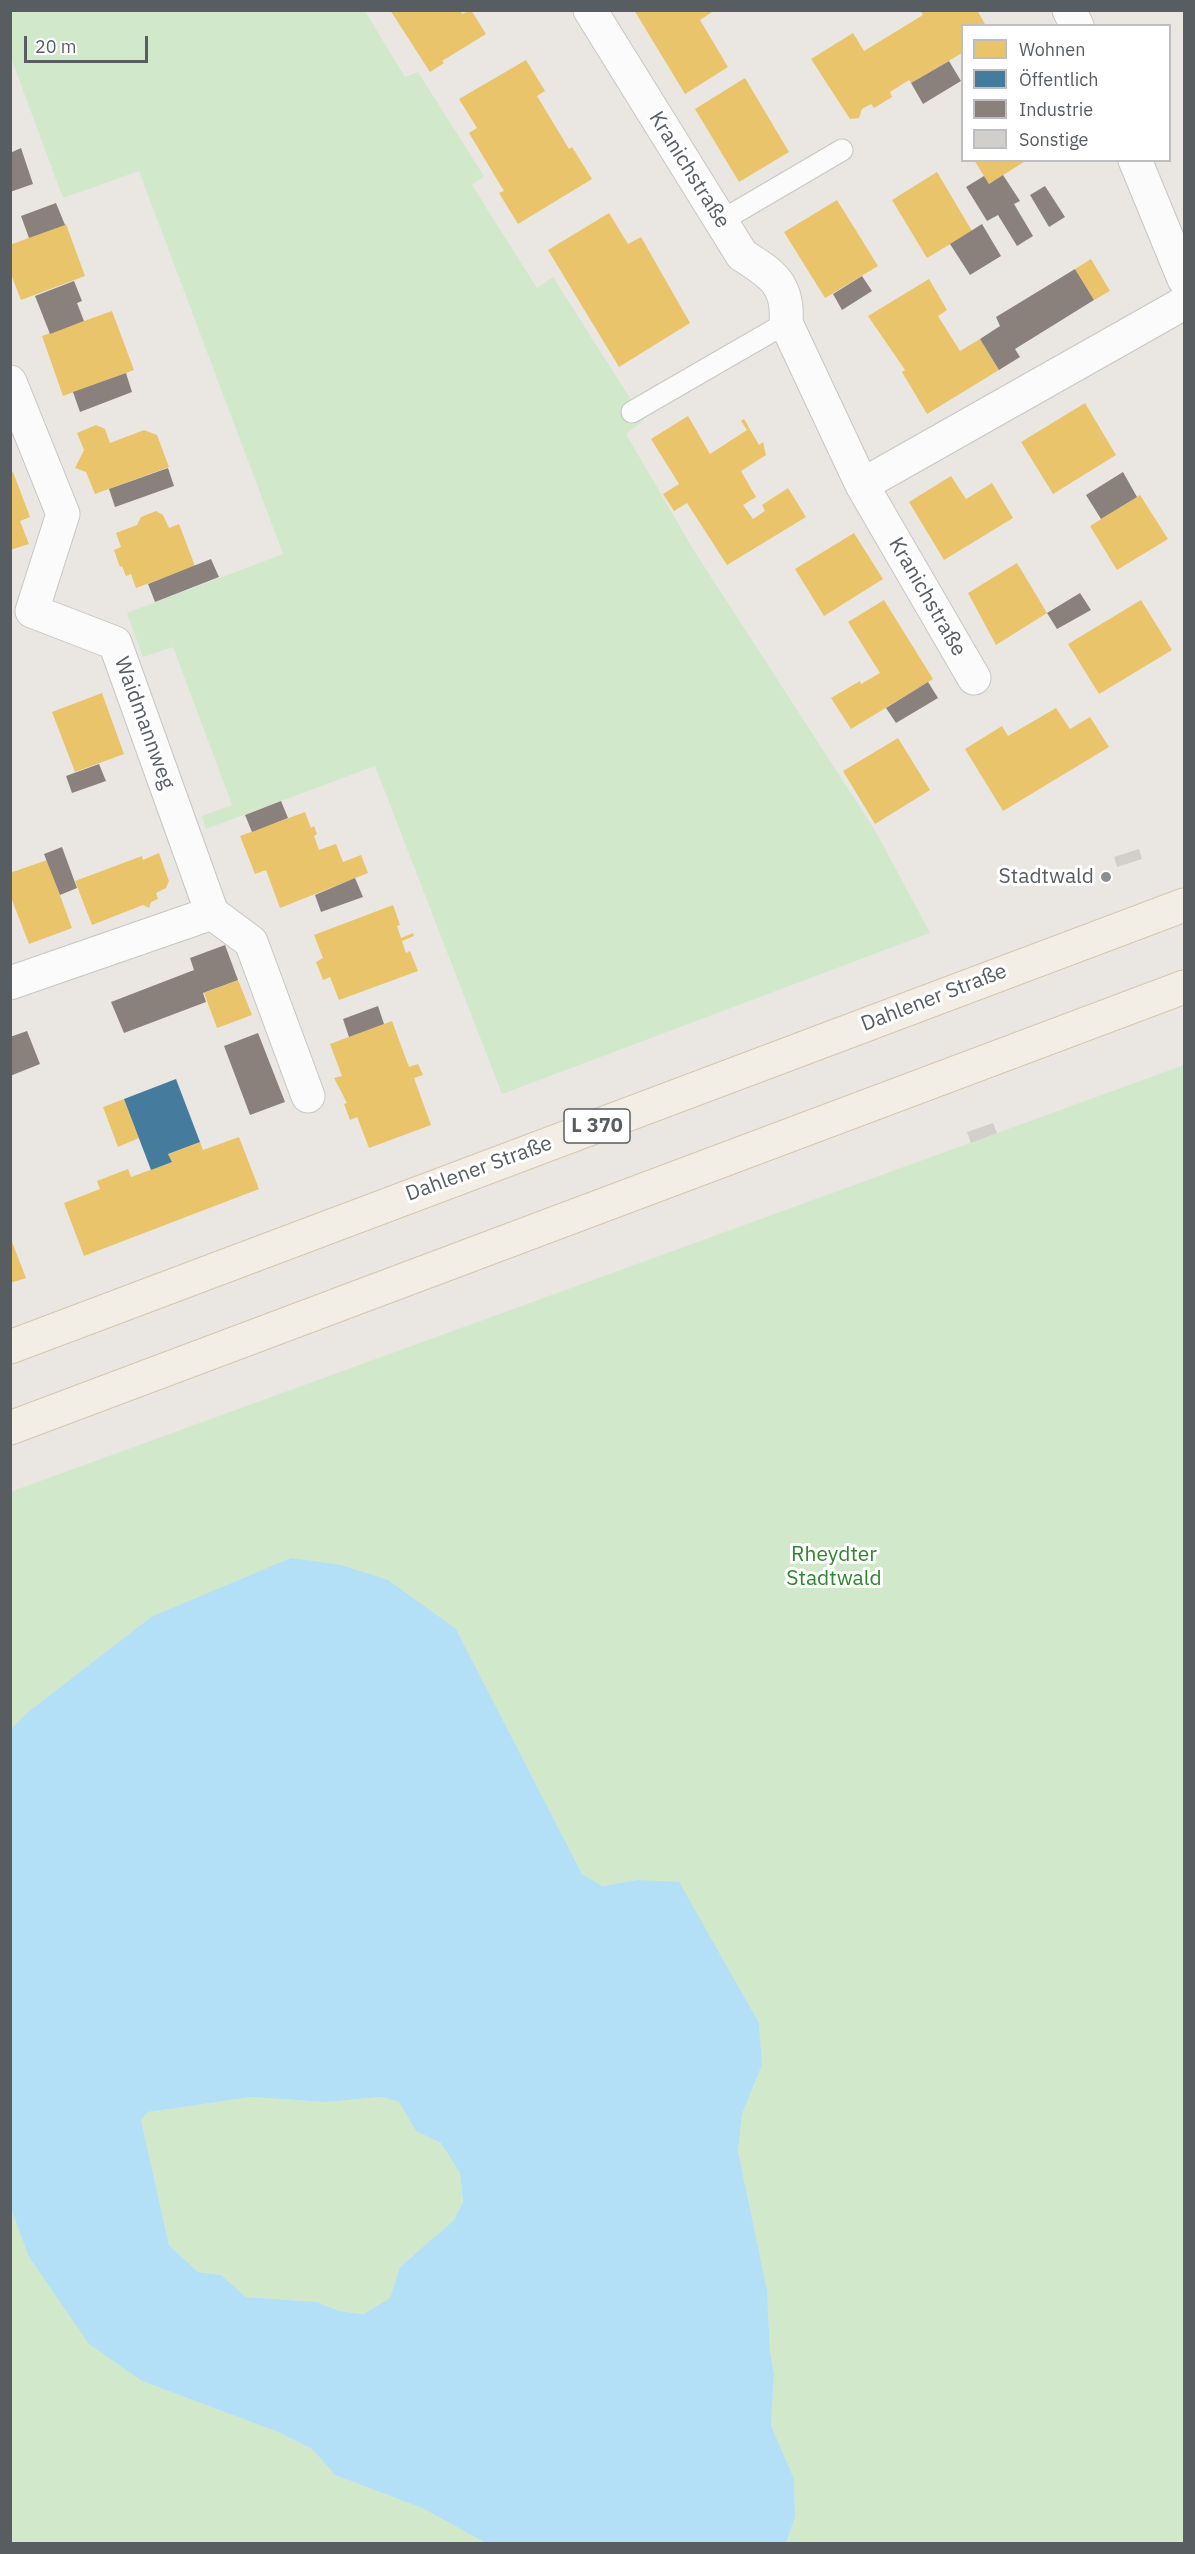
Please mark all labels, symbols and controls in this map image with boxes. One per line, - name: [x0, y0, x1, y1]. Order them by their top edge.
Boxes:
- scale bar: [27, 24, 152, 62]
- legend: [961, 24, 1171, 162]
- text: 20 m: [35, 35, 77, 58]
- text: Wohnen: [1019, 38, 1085, 61]
- text: Öffentlich: [1019, 68, 1098, 91]
- text: Industrie: [1019, 98, 1093, 121]
- street label: Kranichstraße: [643, 107, 735, 233]
- text: Sonstige: [1019, 128, 1089, 151]
- street label: Kranichstraße: [883, 533, 971, 661]
- street label: Waidmannweg: [108, 653, 180, 793]
- place label: Stadtwald: [999, 864, 1094, 890]
- marker: Stadtwald: [1099, 870, 1113, 884]
- street label: Dahlener Straße: [858, 959, 1010, 1037]
- road number: L 370: [564, 1109, 630, 1143]
- street label: Dahlener Straße: [402, 1131, 556, 1207]
- park label: Rheydter Stadtwald: [786, 1542, 882, 1592]

